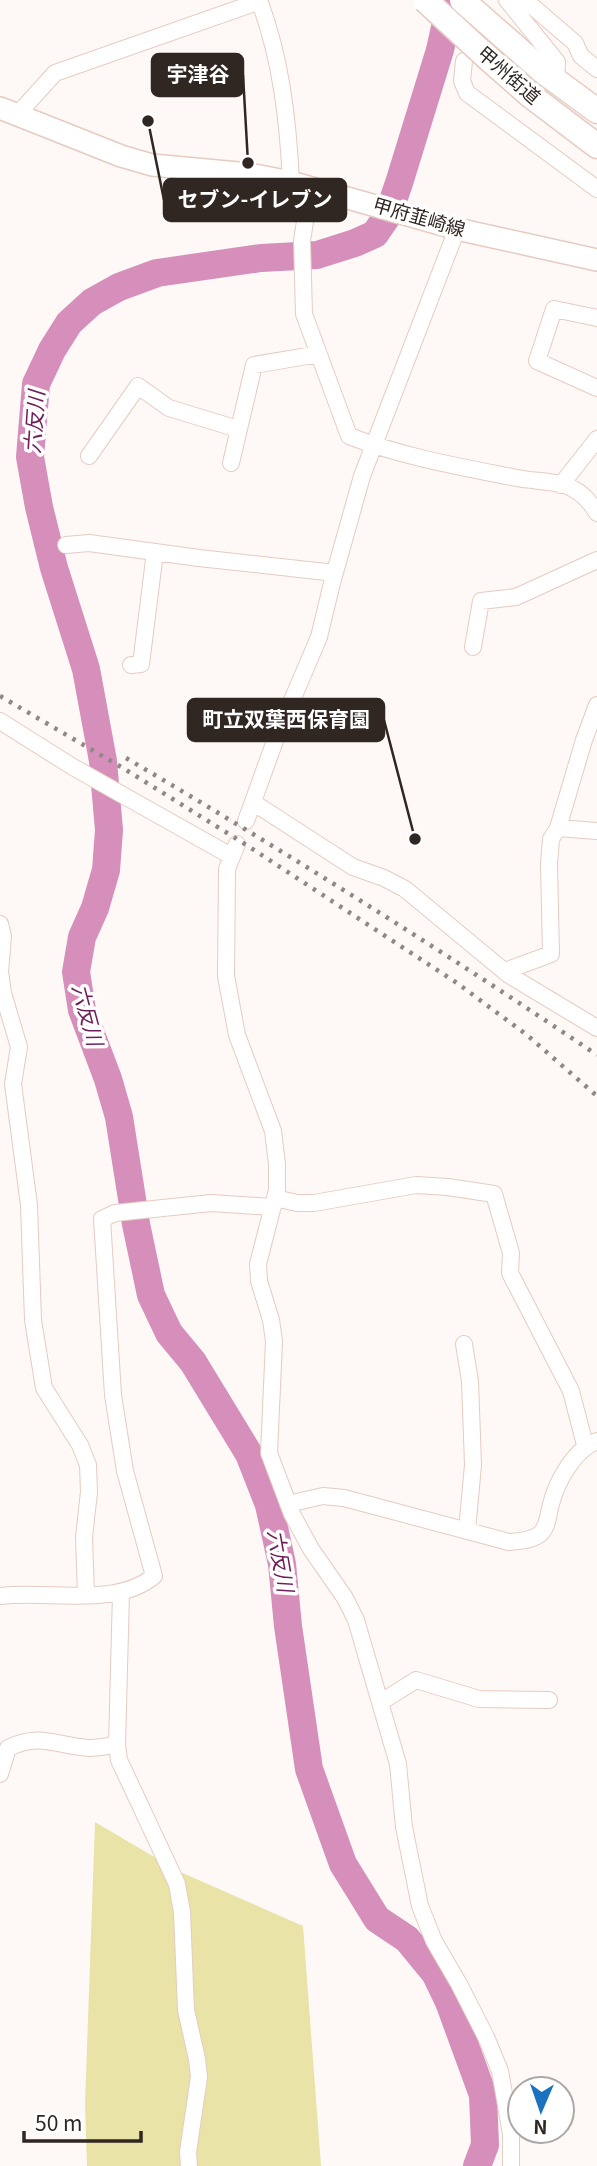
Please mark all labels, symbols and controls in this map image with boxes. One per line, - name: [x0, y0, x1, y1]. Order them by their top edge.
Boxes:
- street label: 甲州街道: [472, 39, 548, 109]
- callout: 宇津谷: [152, 54, 243, 96]
- text: 宇津谷: [167, 58, 230, 88]
- callout: セブン-イレブン: [164, 179, 346, 221]
- text: セブン-イレブン: [178, 183, 332, 213]
- street label: 甲府韮崎線: [370, 189, 469, 242]
- water label: 六反川: [16, 387, 50, 454]
- callout: 町立双葉西保育園: [188, 699, 384, 741]
- text: 町立双葉西保育園: [202, 703, 370, 733]
- water label: 六反川: [66, 980, 112, 1051]
- water label: 六反川: [262, 1527, 303, 1596]
- north arrow: [506, 2075, 576, 2145]
- scale bar: [24, 2100, 142, 2144]
- text: 50 m: [35, 2107, 82, 2137]
- text: N: [533, 2115, 548, 2142]

